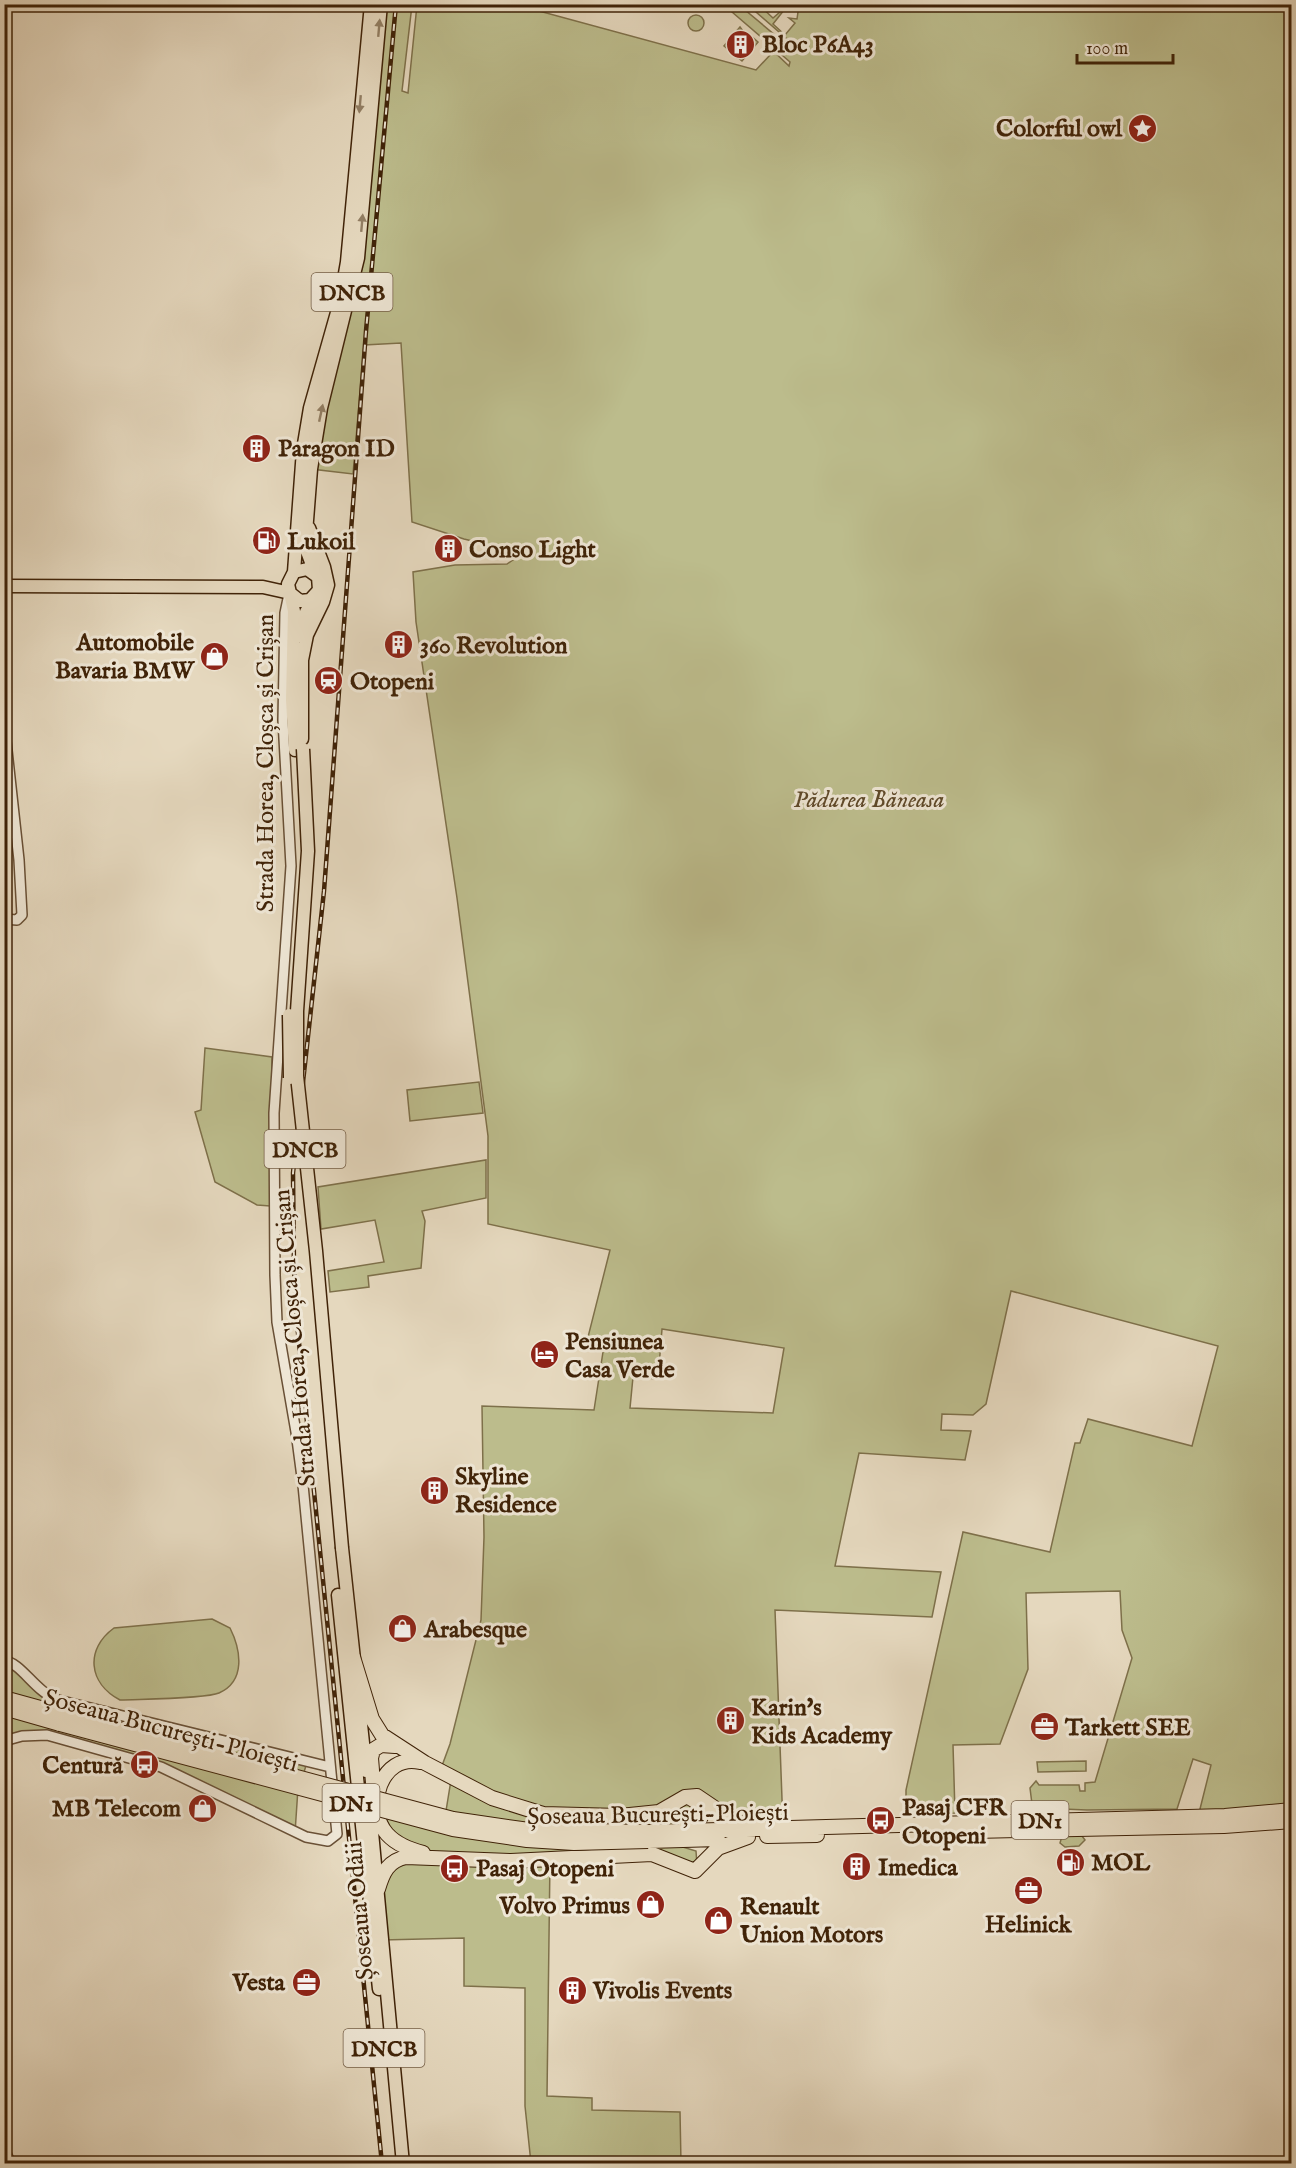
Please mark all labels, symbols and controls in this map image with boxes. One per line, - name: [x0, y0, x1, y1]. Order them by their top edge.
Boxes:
- one-way arrow: [374, 19, 384, 38]
- scale bar: [1077, 27, 1173, 65]
- building icon: Bloc P6A43: [725, 28, 757, 60]
- place label: Bloc P6A43: [762, 30, 874, 61]
- text: 100 m: [1086, 38, 1128, 61]
- one-way arrow: [355, 95, 365, 114]
- place icon: Colorful owl: [1127, 112, 1159, 144]
- place label: Colorful owl: [996, 114, 1122, 145]
- one-way arrow: [357, 213, 367, 232]
- road number: DNCB: [312, 273, 392, 311]
- one-way arrow: [317, 403, 326, 422]
- building icon: Paragon ID: [241, 432, 273, 464]
- place label: Paragon ID: [278, 434, 395, 465]
- fuel station icon: Lukoil: [250, 525, 282, 557]
- place label: Lukoil: [287, 527, 355, 558]
- building icon: Conso Light: [432, 533, 464, 565]
- place label: Conso Light: [469, 535, 597, 566]
- street label: Strada Horea, Cloșca și Crișan: [251, 614, 282, 912]
- place label: Automobile Bavaria BMW: [55, 628, 196, 687]
- building icon: 360 Revolution: [383, 629, 415, 661]
- place label: 360 Revolution: [420, 631, 568, 662]
- shop icon: Automobile Bavaria BMW: [199, 640, 231, 672]
- station icon: Otopeni: [313, 665, 345, 697]
- place label: Otopeni: [350, 667, 435, 698]
- park label: Pădurea Băneasa: [794, 785, 944, 816]
- road number: DNCB: [264, 1130, 346, 1168]
- street label: Strada Horea, Cloșca și Crișan: [267, 1188, 324, 1488]
- place label: Pensiunea Casa Verde: [565, 1327, 675, 1386]
- hotel icon: Pensiunea Casa Verde: [528, 1339, 560, 1371]
- place label: Skyline Residence: [455, 1462, 557, 1521]
- building icon: Skyline Residence: [418, 1474, 450, 1506]
- shop icon: Arabesque: [387, 1613, 419, 1645]
- place label: Arabesque: [423, 1615, 527, 1646]
- street label: Șoseaua București-Ploiești: [40, 1683, 301, 1780]
- place label: Karin's Kids Academy: [751, 1693, 893, 1752]
- building icon: Karin's Kids Academy: [714, 1705, 746, 1737]
- office icon: Tarkett SEE: [1028, 1711, 1060, 1743]
- place label: Tarkett SEE: [1064, 1713, 1191, 1744]
- bus stop icon: Centură: [128, 1749, 160, 1781]
- place label: Centură: [42, 1751, 124, 1782]
- road number: DN1: [322, 1784, 380, 1822]
- shop icon: MB Telecom: [186, 1792, 218, 1824]
- place label: Pasaj CFR Otopeni: [902, 1793, 1008, 1852]
- place label: MB Telecom: [52, 1794, 181, 1825]
- street label: Șoseaua București-Ploiești: [527, 1798, 789, 1833]
- road number: DN1: [1012, 1801, 1068, 1839]
- bus stop icon: Pasaj CFR Otopeni: [865, 1805, 897, 1837]
- street label: Șoseaua Odăii: [339, 1840, 382, 1981]
- fuel station icon: MOL: [1054, 1846, 1086, 1878]
- place label: MOL: [1091, 1848, 1151, 1879]
- building icon: Imedica: [841, 1851, 873, 1883]
- bus stop icon: Pasaj Otopeni: [439, 1852, 471, 1884]
- place label: Imedica: [878, 1853, 958, 1884]
- place label: Pasaj Otopeni: [476, 1854, 615, 1885]
- office icon: Helinick: [1012, 1875, 1044, 1907]
- shop icon: Volvo Primus: [635, 1889, 667, 1921]
- place label: Volvo Primus: [499, 1891, 631, 1922]
- place label: Renault Union Motors: [739, 1892, 884, 1951]
- shop icon: Renault Union Motors: [703, 1904, 735, 1936]
- place label: Helinick: [985, 1910, 1072, 1941]
- office icon: Vesta: [290, 1966, 322, 1998]
- place label: Vesta: [231, 1968, 286, 1999]
- building icon: Vivolis Events: [556, 1974, 588, 2006]
- place label: Vivolis Events: [592, 1976, 733, 2007]
- road number: DNCB: [344, 2029, 424, 2067]

